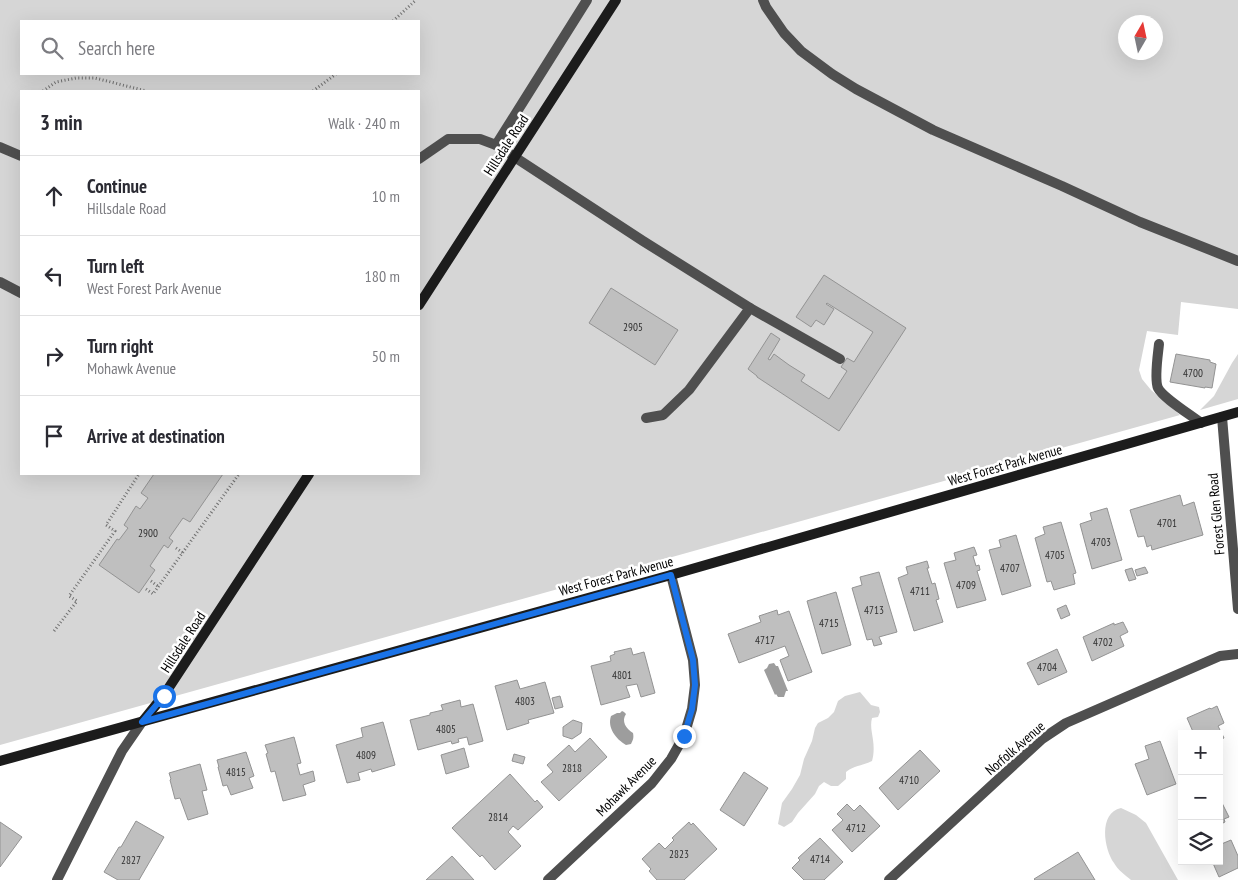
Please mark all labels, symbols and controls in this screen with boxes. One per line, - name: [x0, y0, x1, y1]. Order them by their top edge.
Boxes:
- north arrow: [1118, 15, 1163, 60]
- search box: [20, 20, 420, 75]
- icon: search: [38, 34, 66, 62]
- text: Search here: [78, 36, 155, 60]
- text: 3 min: [40, 109, 82, 136]
- street label: Hillsdale Road: [480, 111, 532, 179]
- text: Walk · 240 m: [328, 113, 400, 133]
- text: Continue: [87, 174, 147, 198]
- icon: ahead: [40, 182, 68, 210]
- text: 10 m: [372, 186, 400, 206]
- text: Hillsdale Road: [87, 198, 166, 218]
- text: Turn left: [87, 254, 144, 278]
- icon: left: [40, 262, 68, 290]
- text: 180 m: [365, 266, 400, 286]
- text: West Forest Park Avenue: [87, 278, 222, 298]
- house number: 2905: [623, 320, 643, 334]
- text: Turn right: [87, 334, 153, 358]
- icon: right: [40, 342, 68, 370]
- text: 50 m: [372, 346, 400, 366]
- text: Mohawk Avenue: [87, 358, 176, 378]
- house number: 4700: [1183, 366, 1203, 380]
- icon: arrive: [40, 422, 68, 450]
- text: Arrive at destination: [87, 424, 225, 448]
- street label: West Forest Park Avenue: [946, 440, 1064, 490]
- street label: Forest Glen Road: [1203, 472, 1229, 556]
- house number: 4701: [1157, 516, 1177, 530]
- house number: 2900: [138, 526, 158, 540]
- house number: 4703: [1091, 535, 1111, 549]
- house number: 4705: [1045, 548, 1065, 562]
- street label: West Forest Park Avenue: [557, 552, 675, 600]
- house number: 4707: [1000, 561, 1020, 575]
- house number: 4709: [956, 578, 976, 592]
- house number: 4711: [910, 584, 930, 598]
- house number: 4713: [864, 603, 884, 617]
- street label: Hillsdale Road: [157, 608, 209, 676]
- house number: 4715: [819, 616, 839, 630]
- house number: 4717: [755, 633, 775, 647]
- house number: 4702: [1093, 635, 1113, 649]
- house number: 4704: [1037, 660, 1057, 674]
- house number: 4801: [612, 668, 632, 682]
- route start: [153, 685, 176, 708]
- house number: 4803: [515, 694, 535, 708]
- street label: Norfolk Avenue: [981, 717, 1049, 779]
- house number: 4805: [436, 722, 456, 736]
- route end: [673, 725, 696, 748]
- map controls: [1178, 730, 1223, 865]
- button: +: [1178, 730, 1223, 775]
- house number: 4809: [356, 748, 376, 762]
- street label: Mohawk Avenue: [592, 752, 660, 820]
- house number: 2818: [562, 761, 582, 775]
- house number: 4815: [226, 765, 246, 779]
- house number: 4710: [899, 773, 919, 787]
- button: −: [1178, 775, 1223, 820]
- house number: 2814: [488, 810, 508, 824]
- button: layers: [1178, 820, 1223, 865]
- house number: 4712: [846, 821, 866, 835]
- house number: 2823: [669, 847, 689, 861]
- house number: 4714: [810, 852, 830, 866]
- house number: 2827: [121, 853, 141, 867]

